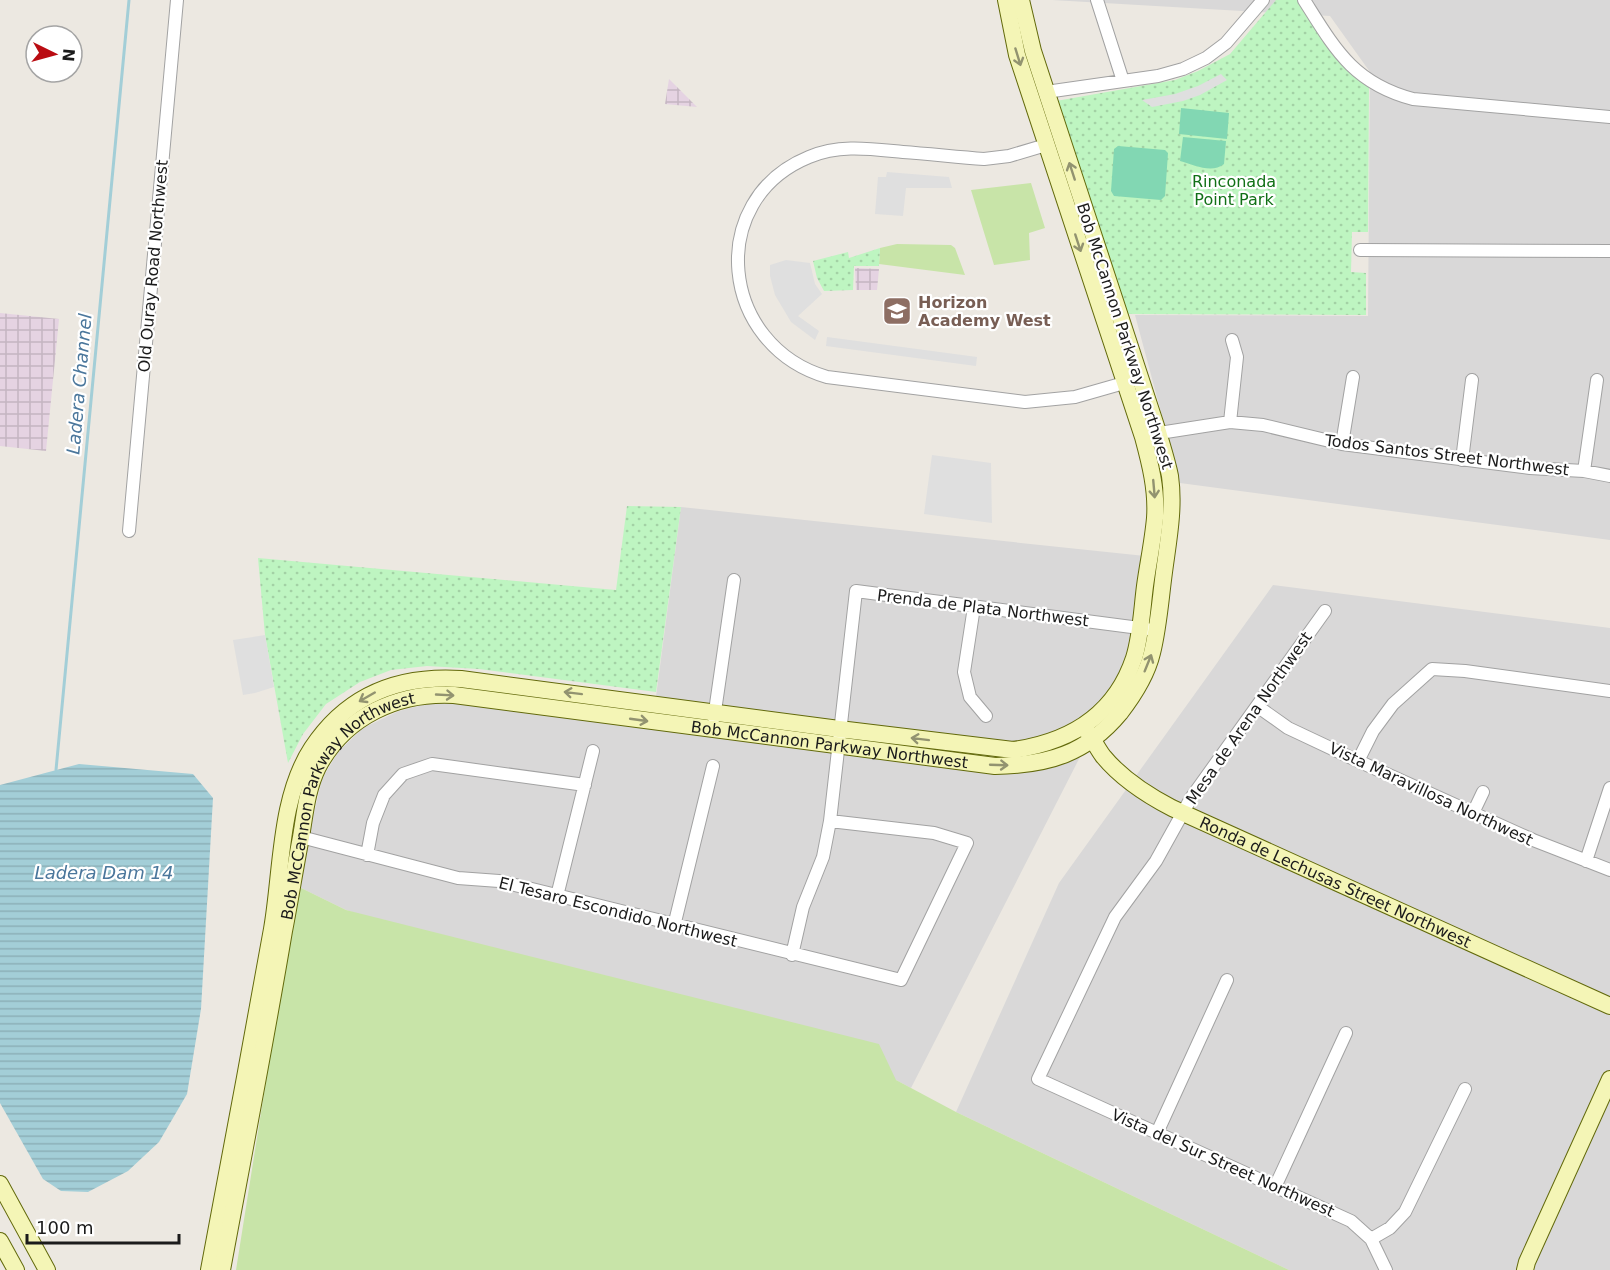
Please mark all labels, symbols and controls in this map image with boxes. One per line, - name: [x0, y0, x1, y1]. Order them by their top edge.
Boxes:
- north arrow: [24, 24, 84, 84]
- one-way arrow: [1013, 47, 1024, 66]
- text: N: [58, 48, 78, 63]
- street label: Old Ouray Road Northwest: [134, 159, 172, 373]
- one-way arrow: [1066, 162, 1077, 181]
- park label: Rinconada Point Park: [1192, 172, 1276, 209]
- street label: Bob McCannon Parkway Northwest: [1073, 200, 1177, 472]
- one-way arrow: [1073, 233, 1084, 252]
- place label: Horizon Academy West: [918, 293, 1051, 330]
- school or university icon: Horizon Academy West: [881, 295, 913, 327]
- water label: Ladera Channel: [62, 313, 96, 455]
- street label: Todos Santos Street Northwest: [1323, 430, 1570, 479]
- one-way arrow: [1149, 478, 1160, 498]
- street label: Prenda de Plata Northwest: [876, 586, 1090, 630]
- street label: Mesa de Arena Northwest: [1182, 628, 1316, 808]
- one-way arrow: [1143, 654, 1154, 673]
- street label: Bob McCannon Parkway Northwest: [277, 688, 417, 921]
- one-way arrow: [564, 688, 584, 699]
- one-way arrow: [435, 689, 455, 700]
- one-way arrow: [359, 691, 376, 703]
- one-way arrow: [628, 714, 648, 725]
- street label: Bob McCannon Parkway Northwest: [690, 717, 969, 772]
- one-way arrow: [911, 734, 930, 745]
- street label: Vista Maravillosa Northwest: [1326, 738, 1536, 850]
- one-way arrow: [989, 760, 1009, 771]
- street label: Ronda de Lechusas Street Northwest: [1197, 812, 1474, 951]
- water label: Ladera Dam 14: [35, 862, 173, 883]
- street label: El Tesaro Escondido Northwest: [497, 873, 739, 951]
- street label: Vista del Sur Street Northwest: [1109, 1105, 1337, 1221]
- scale bar: [27, 1207, 178, 1245]
- text: 100 m: [36, 1217, 94, 1238]

